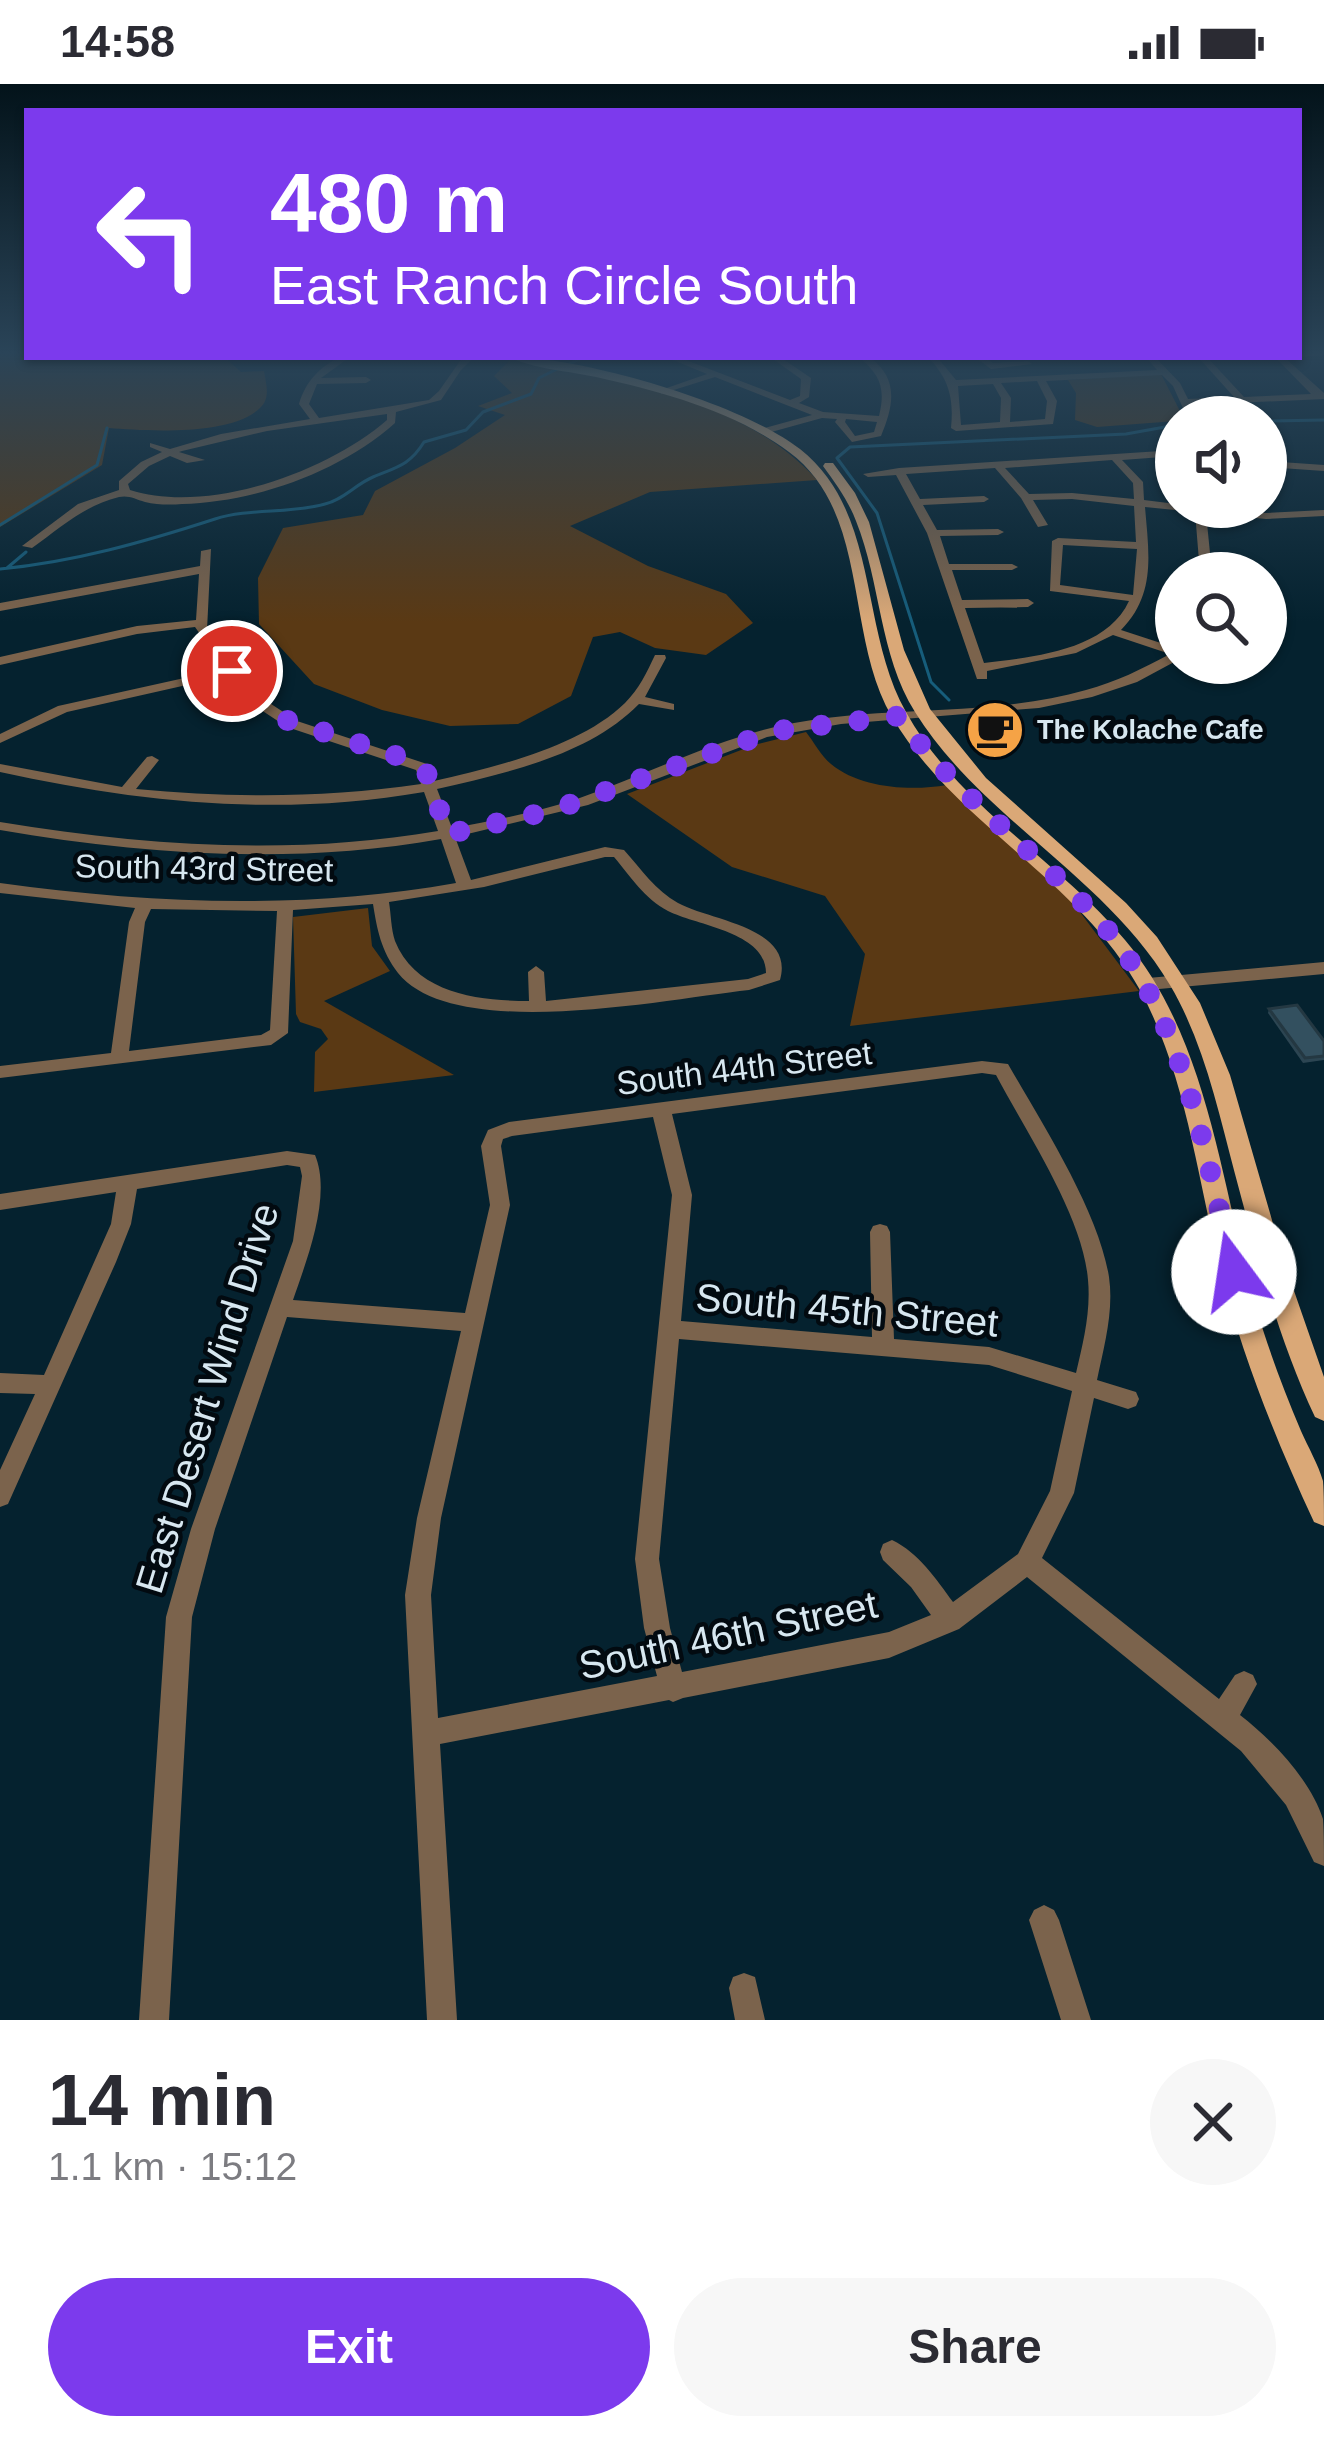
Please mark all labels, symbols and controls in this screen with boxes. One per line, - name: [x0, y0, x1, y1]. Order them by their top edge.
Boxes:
- text: 14:58: [60, 16, 175, 67]
- icon: left: [72, 156, 228, 312]
- text: 480 m: [270, 156, 508, 250]
- text: East Ranch Circle South: [270, 255, 858, 315]
- map controls: [1155, 396, 1287, 684]
- button: sound: [1155, 396, 1287, 528]
- button: search: [1155, 552, 1287, 684]
- pin: [181, 620, 283, 722]
- icon: arrive: [199, 638, 265, 704]
- cafe icon: The Kolache Cafe: [964, 699, 1026, 761]
- place label: The Kolache Cafe: [1037, 715, 1264, 745]
- street label: South 43rd Street: [74, 847, 334, 889]
- street label: South 44th Street: [614, 1034, 874, 1102]
- street label: East Desert Wind Drive: [127, 1198, 287, 1598]
- position arrow: [1171, 1209, 1297, 1335]
- street label: South 45th Street: [694, 1275, 1000, 1345]
- street label: South 46th Street: [575, 1582, 881, 1688]
- button: close: [1150, 2059, 1276, 2185]
- text: 14 min: [48, 2060, 276, 2140]
- text: 1.1 km · 15:12: [48, 2145, 297, 2188]
- button: Exit: [48, 2278, 650, 2416]
- button: Share: [674, 2278, 1276, 2416]

